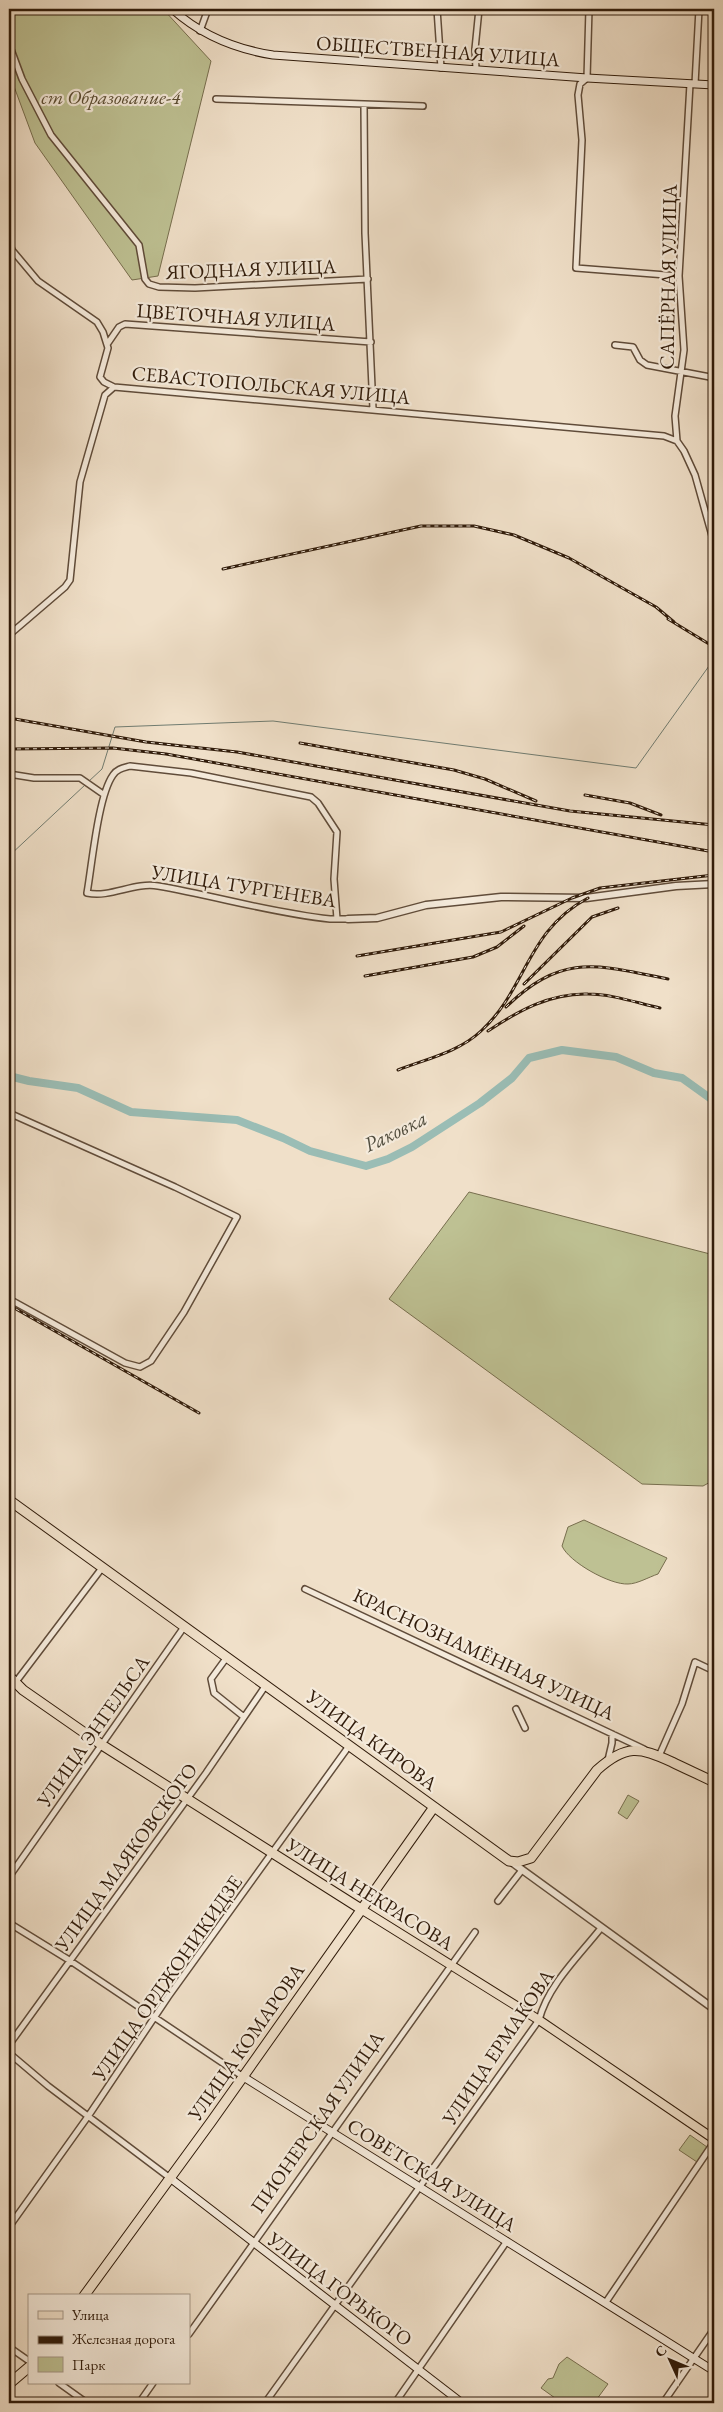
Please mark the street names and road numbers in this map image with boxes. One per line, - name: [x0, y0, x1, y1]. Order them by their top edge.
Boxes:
- street label: ОБЩЕСТВЕННАЯ УЛИЦА: [315, 30, 561, 72]
- street label: САПЁРНАЯ УЛИЦА: [653, 184, 683, 370]
- street label: ЯГОДНАЯ УЛИЦА: [164, 253, 337, 285]
- street label: ЦВЕТОЧНАЯ УЛИЦА: [136, 297, 336, 337]
- street label: СЕВАСТОПОЛЬСКАЯ УЛИЦА: [131, 360, 412, 410]
- street label: УЛИЦА ТУРГЕНЕВА: [149, 858, 338, 913]
- street label: КРАСНОЗНАМЁННАЯ УЛИЦА: [349, 1582, 619, 1726]
- street label: УЛИЦА ЭНГЕЛЬСА: [30, 1650, 155, 1813]
- street label: УЛИЦА КИРОВА: [300, 1683, 443, 1797]
- street label: УЛИЦА МАЯКОВСКОГО: [48, 1758, 203, 1957]
- street label: УЛИЦА НЕКРАСОВА: [280, 1831, 459, 1956]
- street label: УЛИЦА ОРДЖОНИКИДЗЕ: [85, 1870, 248, 2087]
- street label: УЛИЦА КОМАРОВА: [181, 1958, 310, 2127]
- street label: УЛИЦА ЕРМАКОВА: [436, 1964, 560, 2131]
- street label: ПИОНЕРСКАЯ УЛИЦА: [244, 2026, 390, 2218]
- street label: СОВЕТСКАЯ УЛИЦА: [342, 2112, 522, 2238]
- street label: УЛИЦА ГОРЬКОГО: [262, 2225, 418, 2352]

